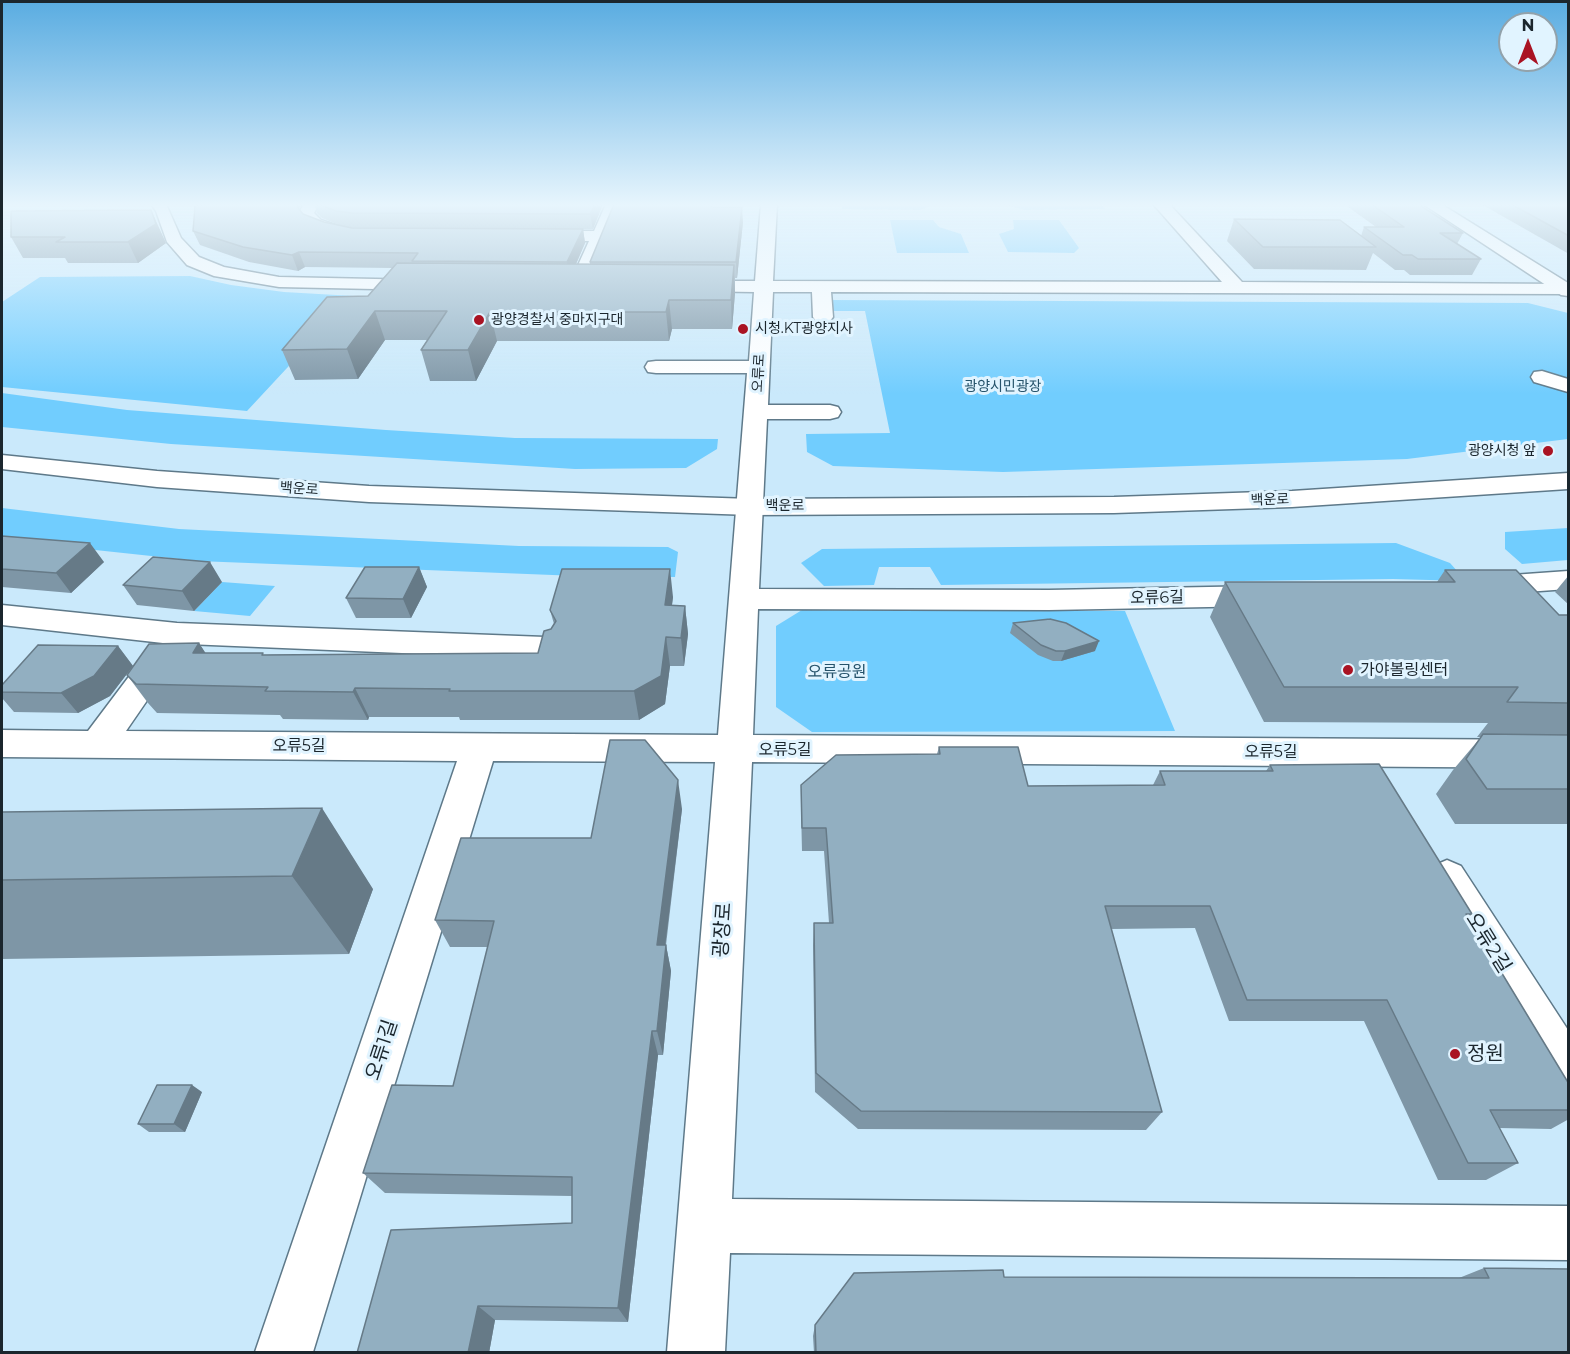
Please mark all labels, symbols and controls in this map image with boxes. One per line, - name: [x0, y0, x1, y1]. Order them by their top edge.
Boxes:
- north arrow: [1498, 12, 1558, 72]
- text: N: [1522, 16, 1534, 35]
- place label: 광양경찰서 중마지구대: [491, 312, 623, 328]
- marker: 광양경찰서 중마지구대: [472, 313, 486, 327]
- place label: 시청.KT광양지사: [755, 321, 853, 337]
- marker: 시청.KT광양지사: [736, 322, 750, 336]
- street label: 오류로: [750, 353, 768, 393]
- park label: 광양시민광장: [964, 379, 1042, 395]
- place label: 광양시청 앞: [1468, 443, 1536, 459]
- marker: 광양시청 앞: [1541, 444, 1555, 458]
- street label: 백운로: [279, 479, 319, 499]
- street label: 백운로: [1250, 491, 1290, 509]
- street label: 백운로: [766, 498, 804, 514]
- street label: 오류6길: [1130, 588, 1184, 608]
- place label: 가야볼링센터: [1360, 660, 1448, 680]
- park label: 오류공원: [808, 662, 866, 682]
- marker: 가야볼링센터: [1341, 663, 1355, 677]
- street label: 오류5길: [272, 736, 326, 756]
- street label: 오류5길: [758, 740, 812, 760]
- street label: 오류5길: [1244, 742, 1298, 762]
- street label: 광장로: [709, 902, 737, 958]
- street label: 오류2길: [1460, 908, 1516, 978]
- street label: 오류1길: [361, 1017, 403, 1083]
- place label: 정원: [1467, 1042, 1504, 1066]
- marker: 정원: [1448, 1047, 1462, 1061]

